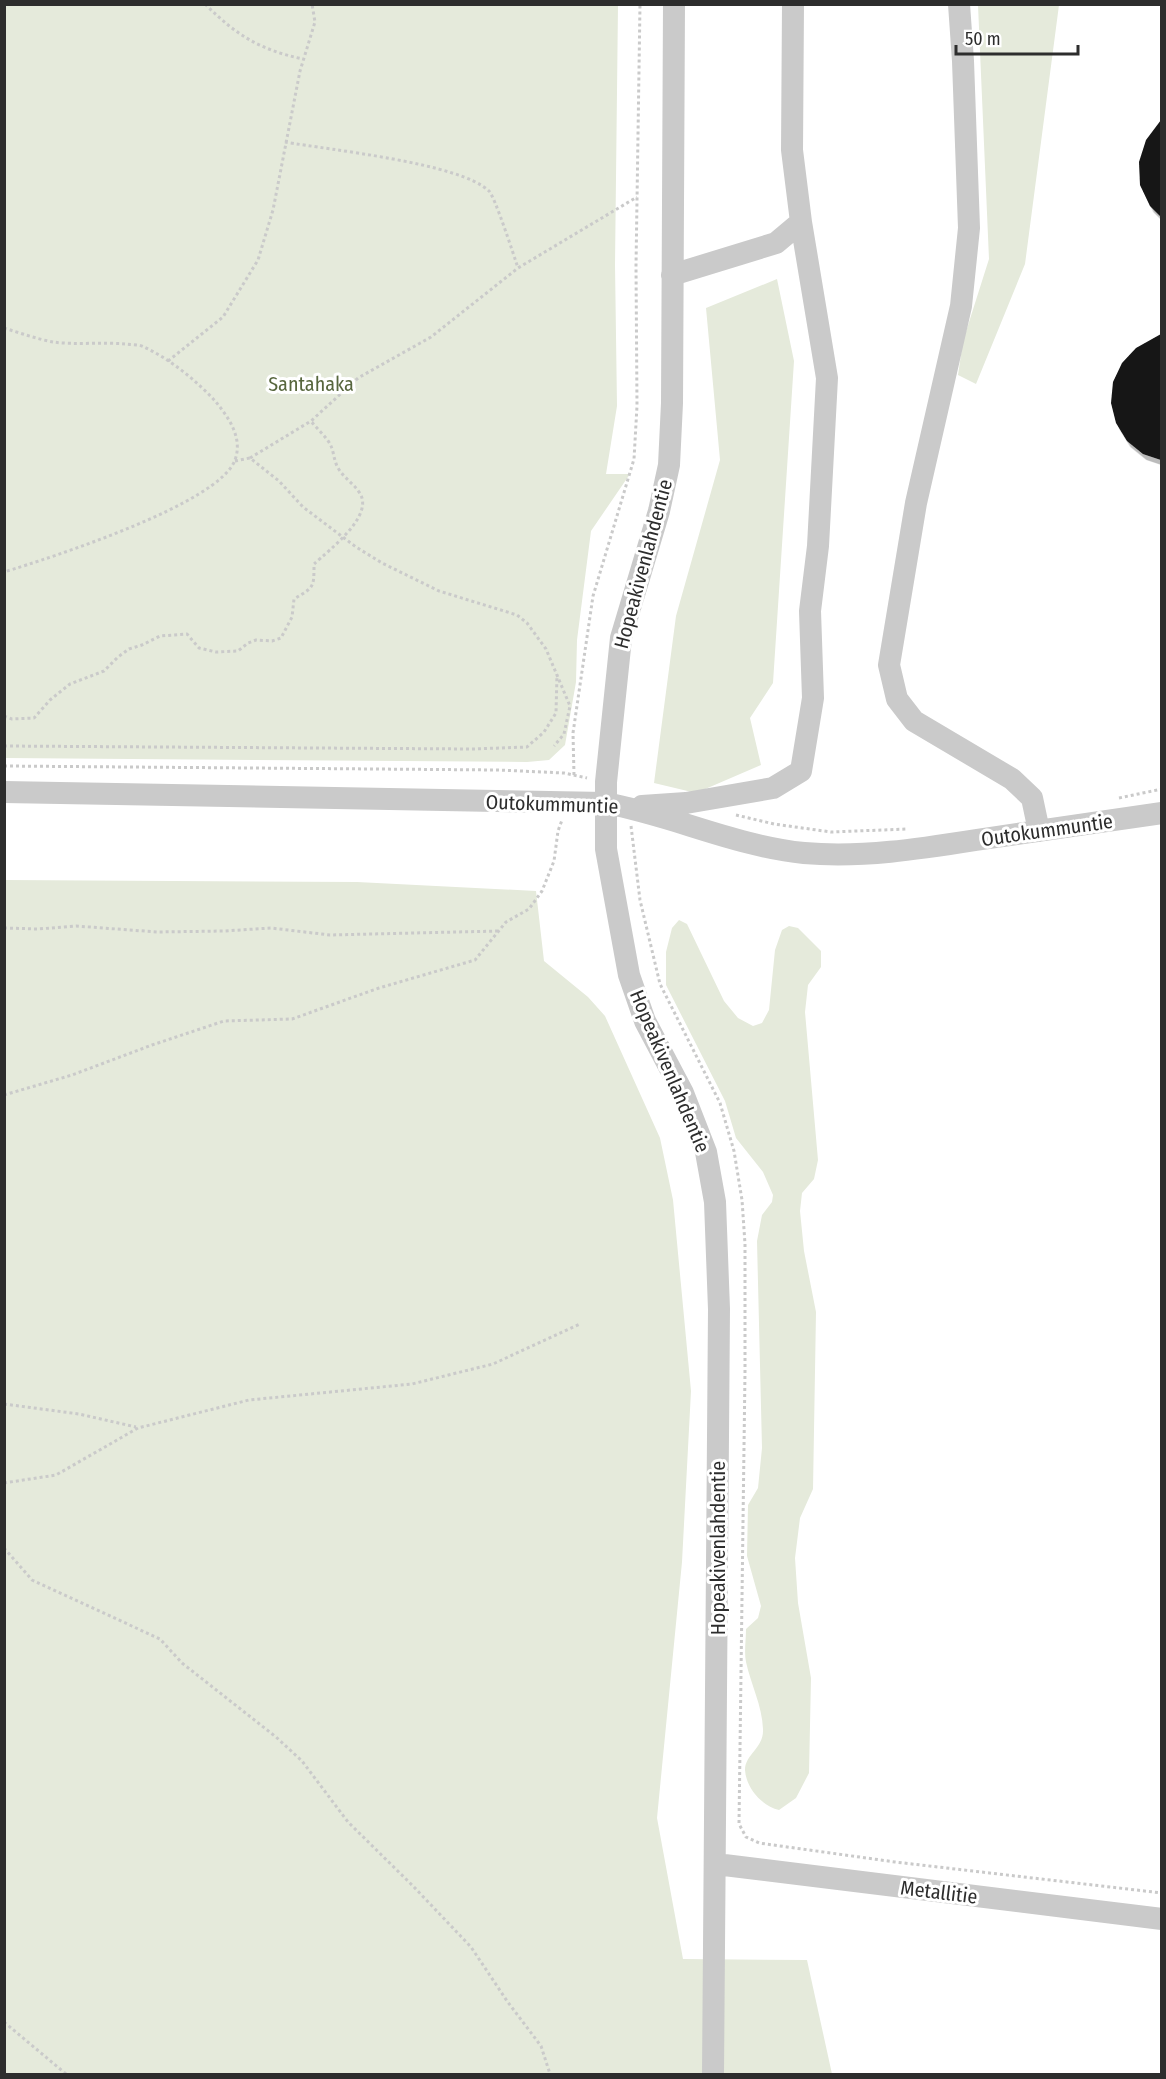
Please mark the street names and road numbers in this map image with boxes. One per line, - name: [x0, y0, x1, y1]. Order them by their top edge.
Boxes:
- street label: Hopeakivenlahdentie: [609, 477, 677, 651]
- street label: Outokummuntie: [485, 790, 619, 818]
- street label: Outokummuntie: [980, 809, 1114, 851]
- street label: Hopeakivenlahdentie: [625, 986, 715, 1156]
- street label: Hopeakivenlahdentie: [706, 1461, 730, 1635]
- street label: Metallitie: [899, 1875, 979, 1909]

